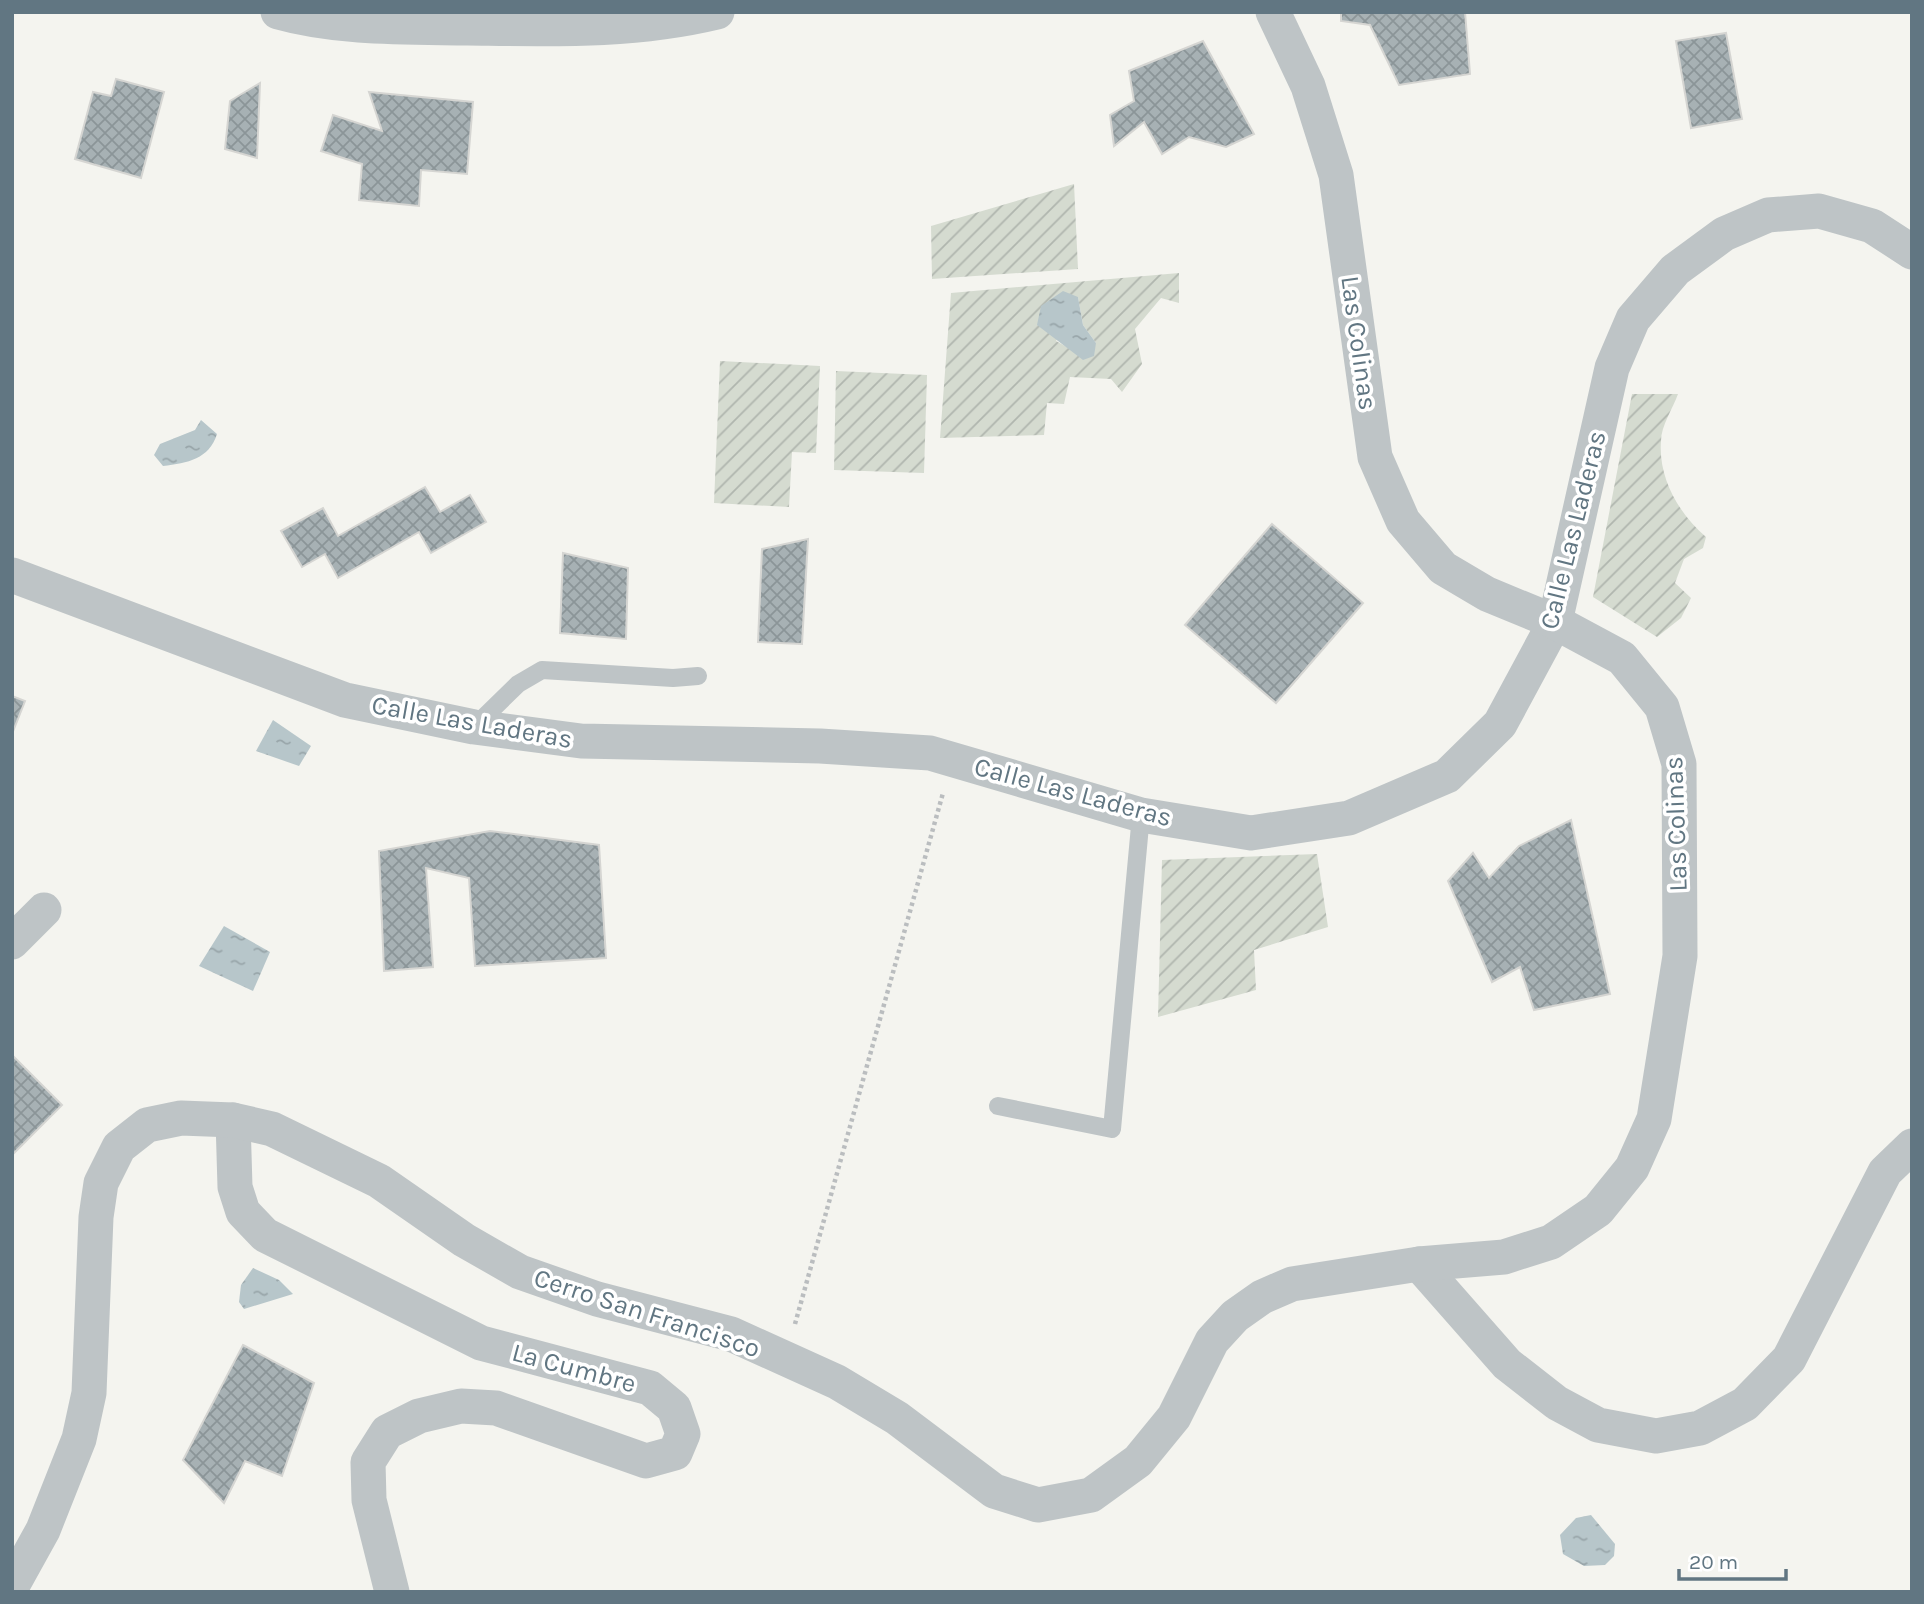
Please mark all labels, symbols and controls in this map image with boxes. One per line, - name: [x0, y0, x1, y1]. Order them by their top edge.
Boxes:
- street label: Las Colinas: [1334, 274, 1384, 412]
- street label: Calle Las Laderas: [1533, 428, 1613, 632]
- street label: Calle Las Laderas: [369, 689, 575, 755]
- street label: Calle Las Laderas: [971, 751, 1175, 833]
- street label: Las Colinas: [1658, 756, 1694, 892]
- street label: Cerro San Francisco: [530, 1262, 764, 1364]
- street label: La Cumbre: [509, 1337, 639, 1399]
- scale bar: [1679, 1538, 1786, 1582]
- text: 20 m: [1689, 1550, 1738, 1574]

